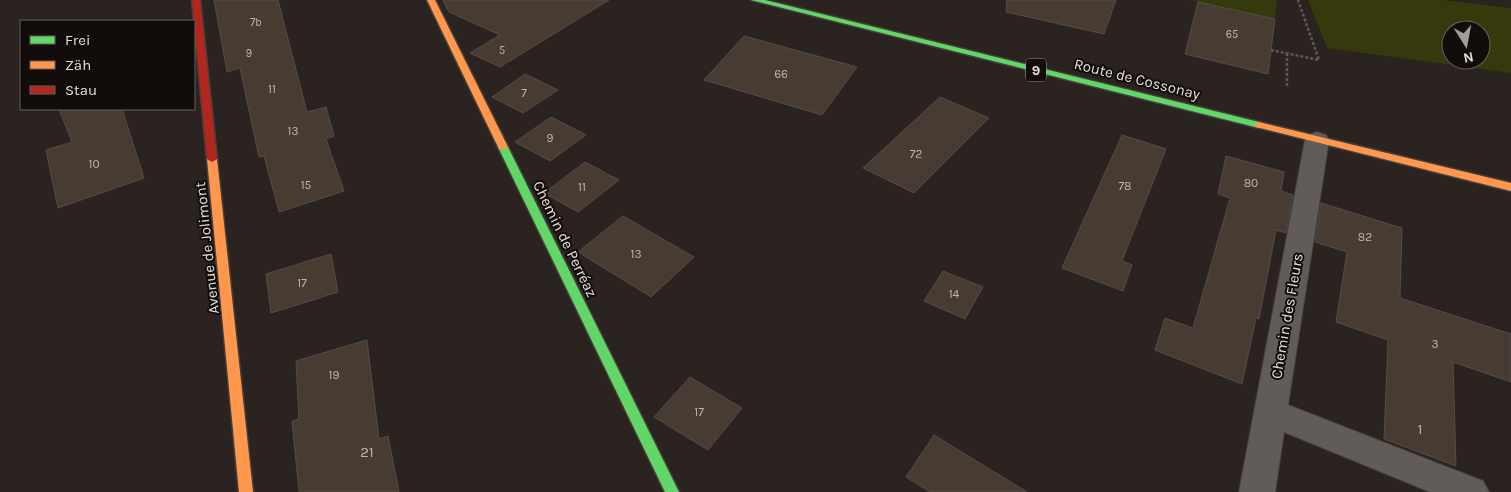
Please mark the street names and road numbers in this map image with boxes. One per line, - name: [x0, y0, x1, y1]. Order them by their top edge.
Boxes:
- street label: Route de Cossonay: [1072, 55, 1202, 103]
- road number: 9: [1026, 58, 1046, 82]
- street label: Chemin de Perréaz: [529, 178, 601, 300]
- street label: Avenue de Jolimont: [191, 181, 223, 315]
- street label: Chemin des Fleurs: [1267, 252, 1307, 380]

